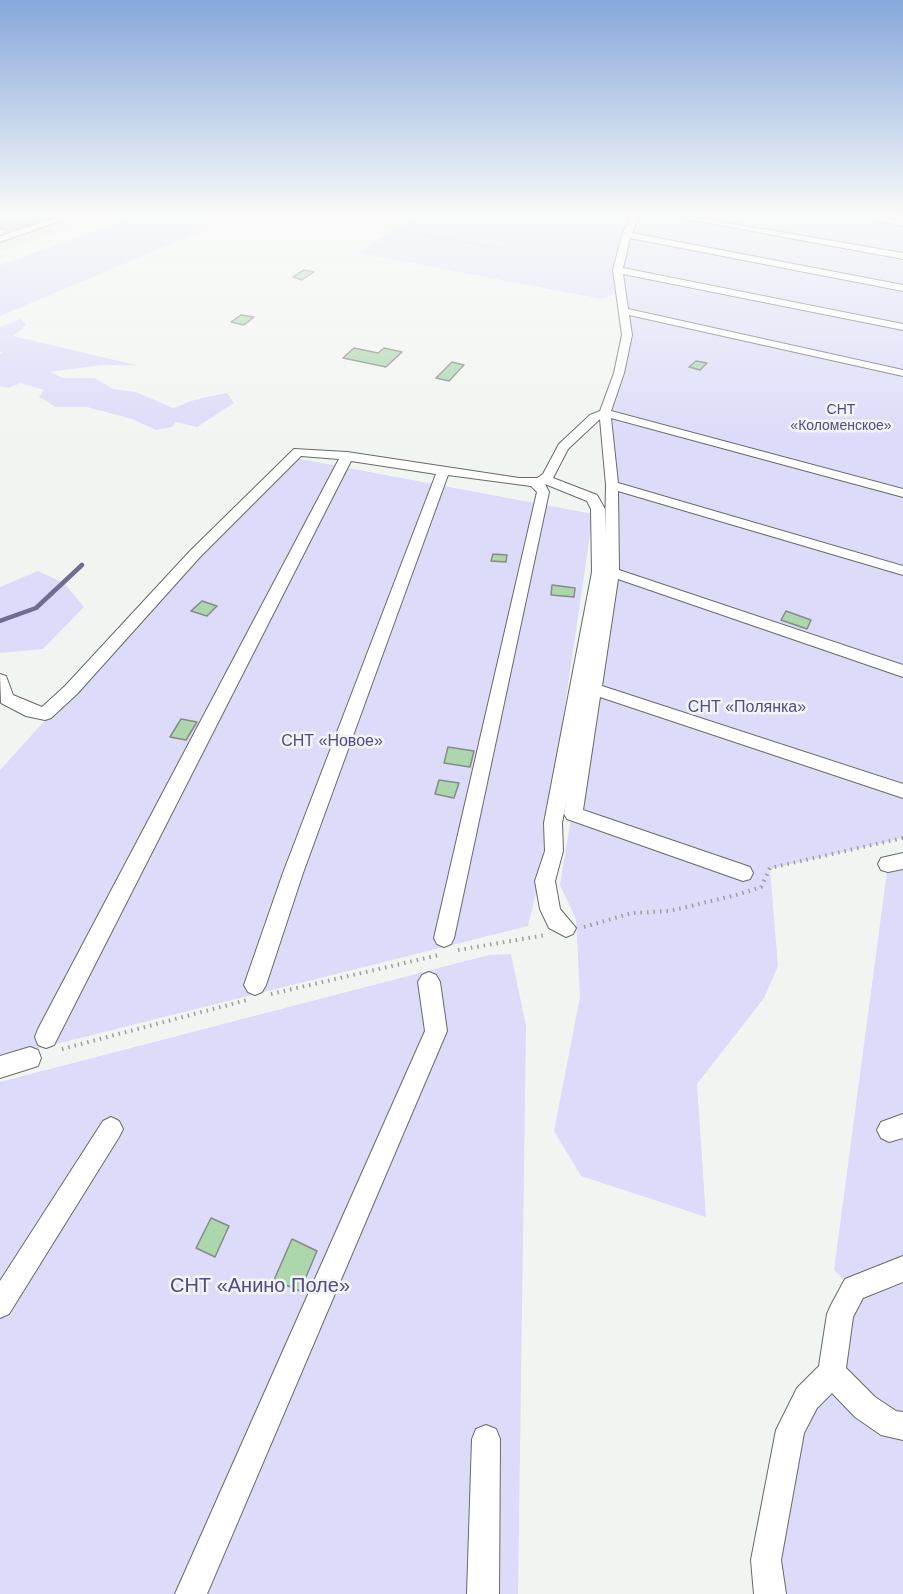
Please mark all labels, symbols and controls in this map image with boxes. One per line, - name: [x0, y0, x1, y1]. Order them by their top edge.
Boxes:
- park label: СНТ «Коломенское»: [790, 402, 892, 434]
- park label: СНТ «Полянка»: [688, 698, 806, 718]
- park label: СНТ «Новое»: [281, 732, 383, 752]
- park label: СНТ «Анино Поле»: [170, 1274, 350, 1298]

